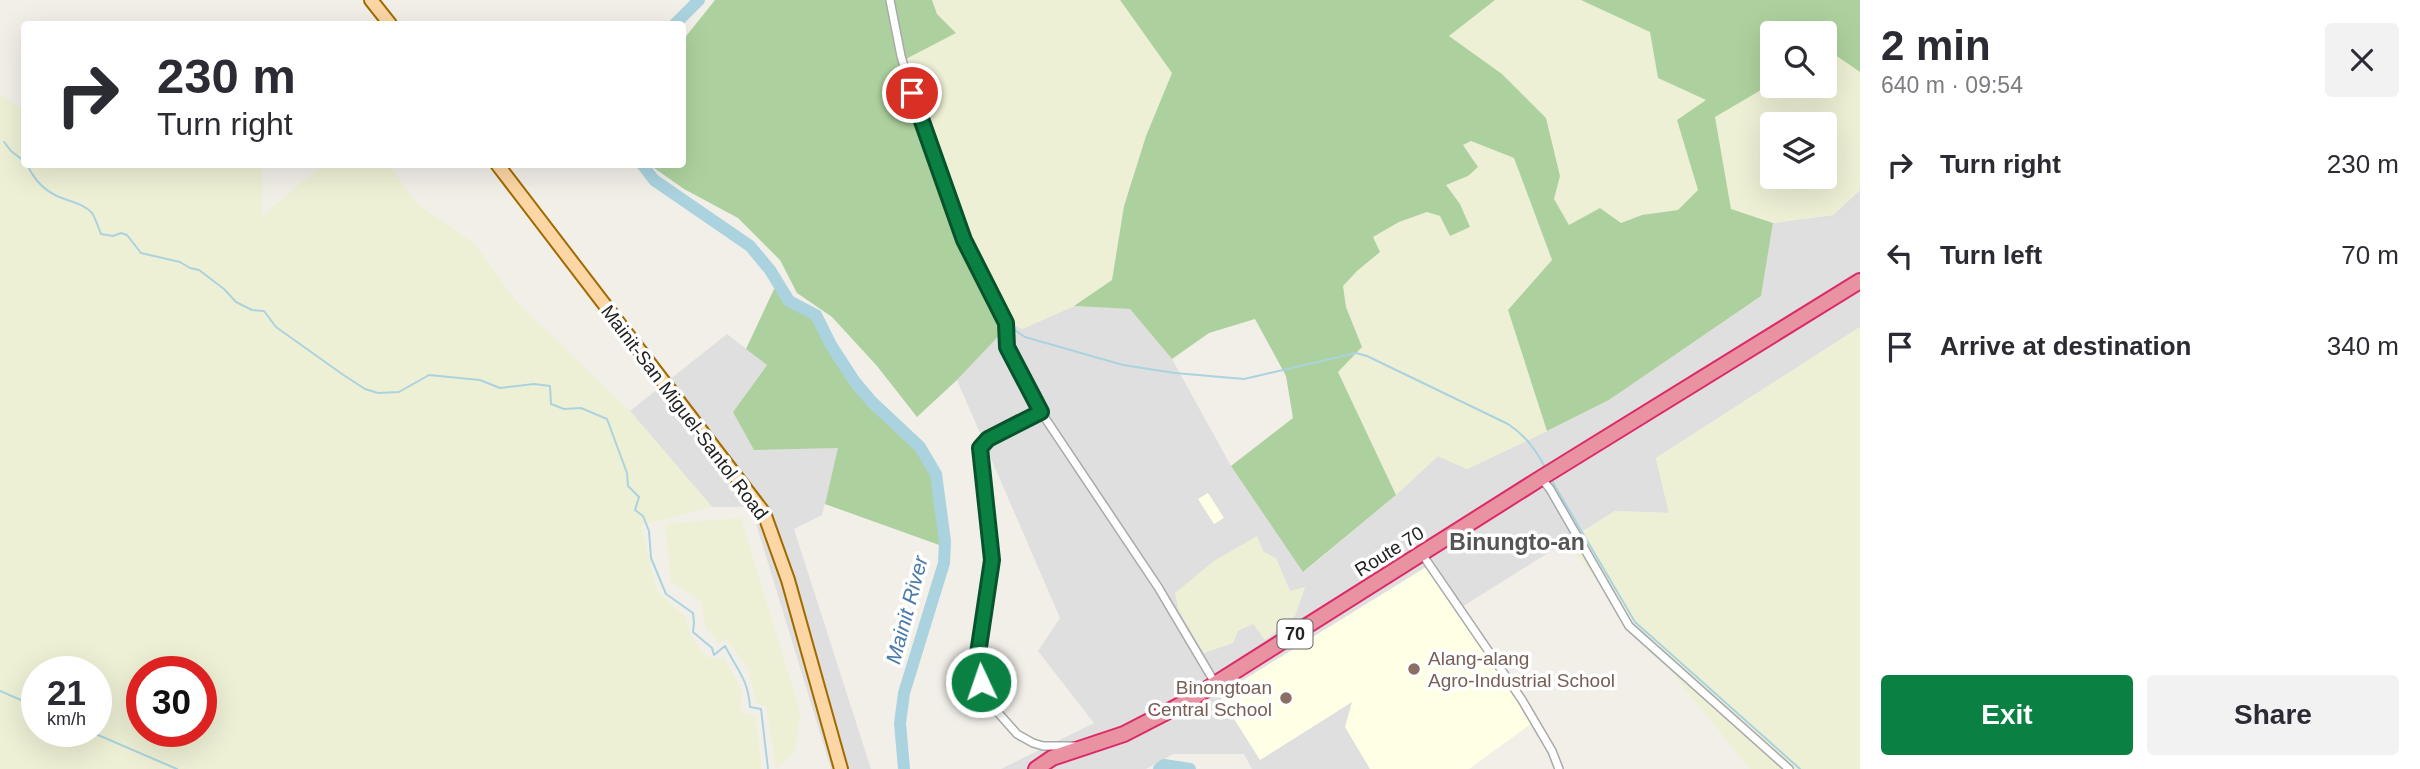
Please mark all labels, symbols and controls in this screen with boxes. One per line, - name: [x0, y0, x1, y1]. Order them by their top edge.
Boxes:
- map controls: [1760, 21, 1837, 189]
- button: search: [1760, 21, 1837, 98]
- text: 2 min: [1881, 22, 1991, 69]
- button: close: [2325, 23, 2399, 97]
- icon: right: [42, 49, 133, 140]
- text: 230 m: [157, 49, 296, 103]
- pin: [882, 63, 942, 123]
- text: 640 m · 09:54: [1881, 72, 2023, 98]
- icon: arrive: [893, 74, 931, 112]
- text: Turn right: [157, 106, 293, 142]
- button: layers: [1760, 112, 1837, 189]
- icon: right: [1881, 146, 1919, 184]
- text: Turn right: [1940, 149, 2061, 179]
- text: 230 m: [2327, 149, 2399, 179]
- icon: left: [1881, 237, 1919, 275]
- text: Turn left: [1940, 240, 2042, 270]
- text: 70 m: [2341, 240, 2399, 270]
- street label: Mainit-San Miguel-Santol Road: [597, 301, 772, 524]
- icon: arrive: [1881, 328, 1919, 366]
- text: Arrive at destination: [1940, 331, 2191, 361]
- text: 340 m: [2327, 331, 2399, 361]
- street label: Route 70: [1351, 522, 1428, 581]
- district label: Binungto-an: [1449, 529, 1585, 555]
- water label: Mainit River: [881, 552, 932, 666]
- road number: 70: [1278, 620, 1312, 648]
- position arrow: [944, 645, 1018, 719]
- place label: Alang-alang Agro-Industrial School: [1428, 648, 1615, 691]
- speed limit sign: 30: [126, 656, 217, 747]
- marker: Alang-alang Agro-Industrial School: [1406, 661, 1422, 677]
- text: 21: [47, 673, 86, 712]
- button: Exit: [1881, 675, 2133, 755]
- button: Share: [2147, 675, 2399, 755]
- place label: Binongtoan Central School: [1147, 677, 1272, 720]
- marker: Binongtoan Central School: [1278, 690, 1294, 706]
- text: km/h: [47, 709, 86, 729]

